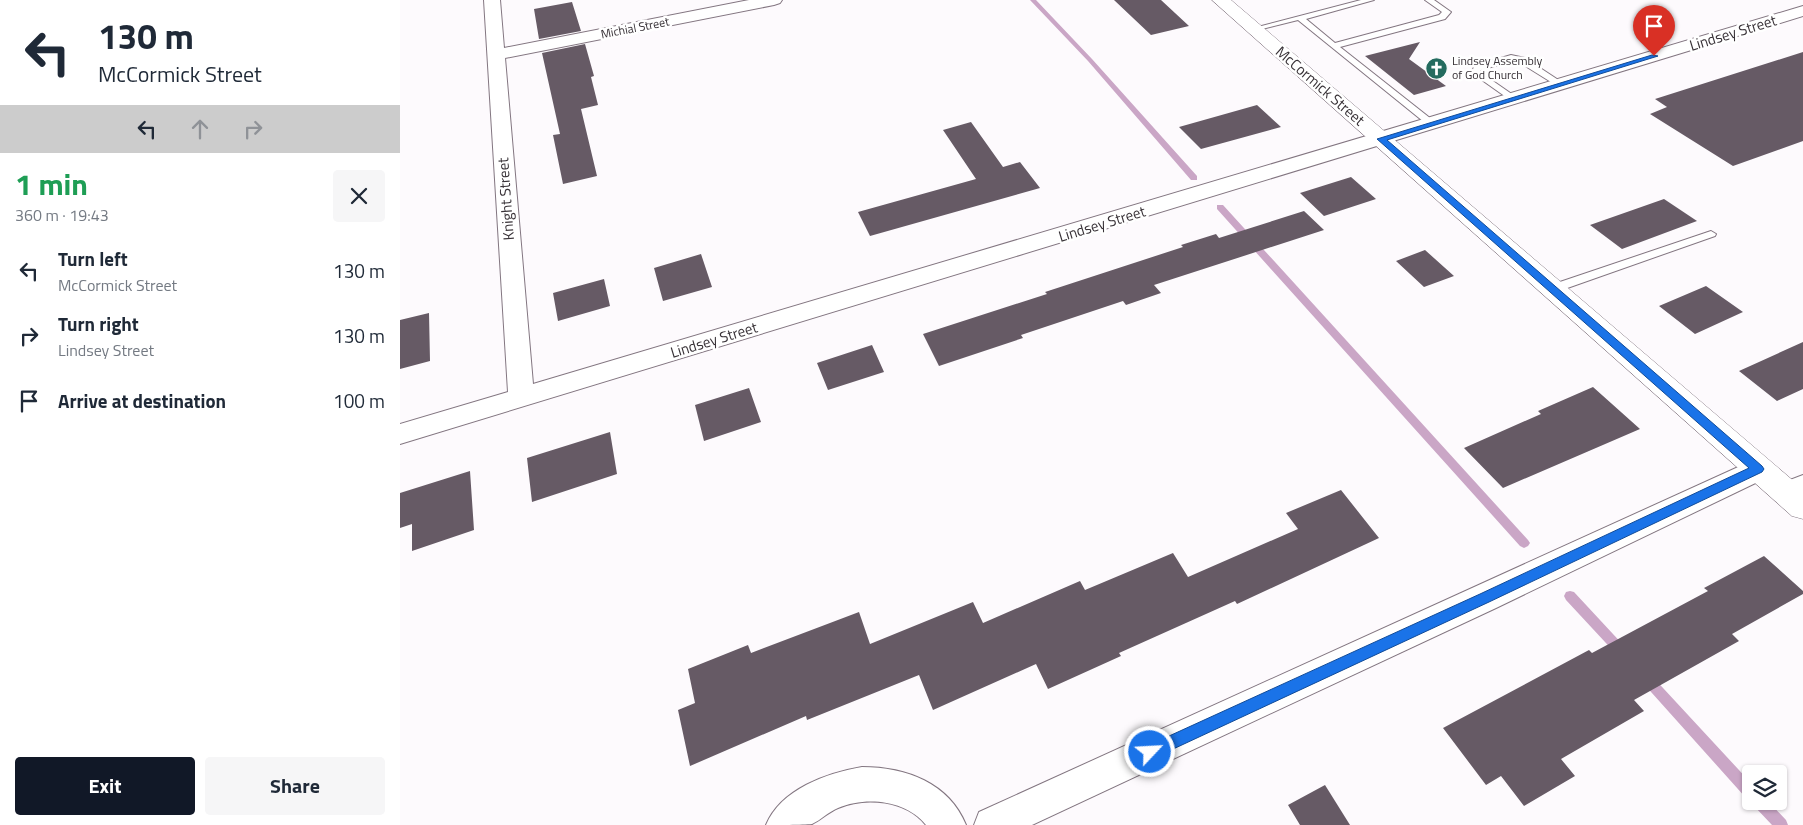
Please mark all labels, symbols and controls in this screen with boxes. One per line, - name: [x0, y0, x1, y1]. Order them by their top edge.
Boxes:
- pin: [1633, 5, 1675, 56]
- street label: Lindsey Street: [1686, 8, 1780, 57]
- text: 130 m: [98, 9, 194, 63]
- street label: Michial Street: [599, 11, 672, 43]
- icon: arrive: [1640, 12, 1668, 40]
- icon: left: [15, 20, 80, 85]
- street label: McCormick Street: [1271, 40, 1371, 131]
- place label: Lindsey Assembly of God Church: [1452, 51, 1543, 84]
- church icon: Lindsey Assembly of God Church: [1424, 56, 1448, 80]
- text: McCormick Street: [98, 57, 262, 91]
- icon: left: [133, 115, 161, 143]
- icon: ahead: [186, 115, 214, 143]
- icon: right: [239, 115, 267, 143]
- street label: Knight Street: [491, 156, 520, 241]
- text: 1 min: [15, 161, 88, 207]
- button: close: [333, 170, 385, 222]
- street label: Lindsey Street: [1055, 199, 1149, 248]
- text: 360 m · 19:43: [15, 203, 109, 227]
- text: Turn left: [58, 244, 128, 273]
- text: 130 m: [333, 256, 385, 285]
- icon: left: [15, 257, 43, 285]
- text: McCormick Street: [58, 273, 177, 297]
- text: Turn right: [58, 309, 139, 338]
- street label: Lindsey Street: [667, 315, 761, 364]
- text: 130 m: [333, 321, 385, 350]
- icon: right: [15, 322, 43, 350]
- text: Lindsey Street: [58, 338, 154, 362]
- text: Arrive at destination: [58, 386, 226, 415]
- text: 100 m: [333, 386, 385, 415]
- icon: arrive: [15, 387, 43, 415]
- position arrow: [1123, 725, 1175, 777]
- button: Exit: [15, 757, 195, 815]
- button: Share: [205, 757, 385, 815]
- map controls: [1742, 765, 1787, 810]
- button: layers: [1742, 765, 1787, 810]

